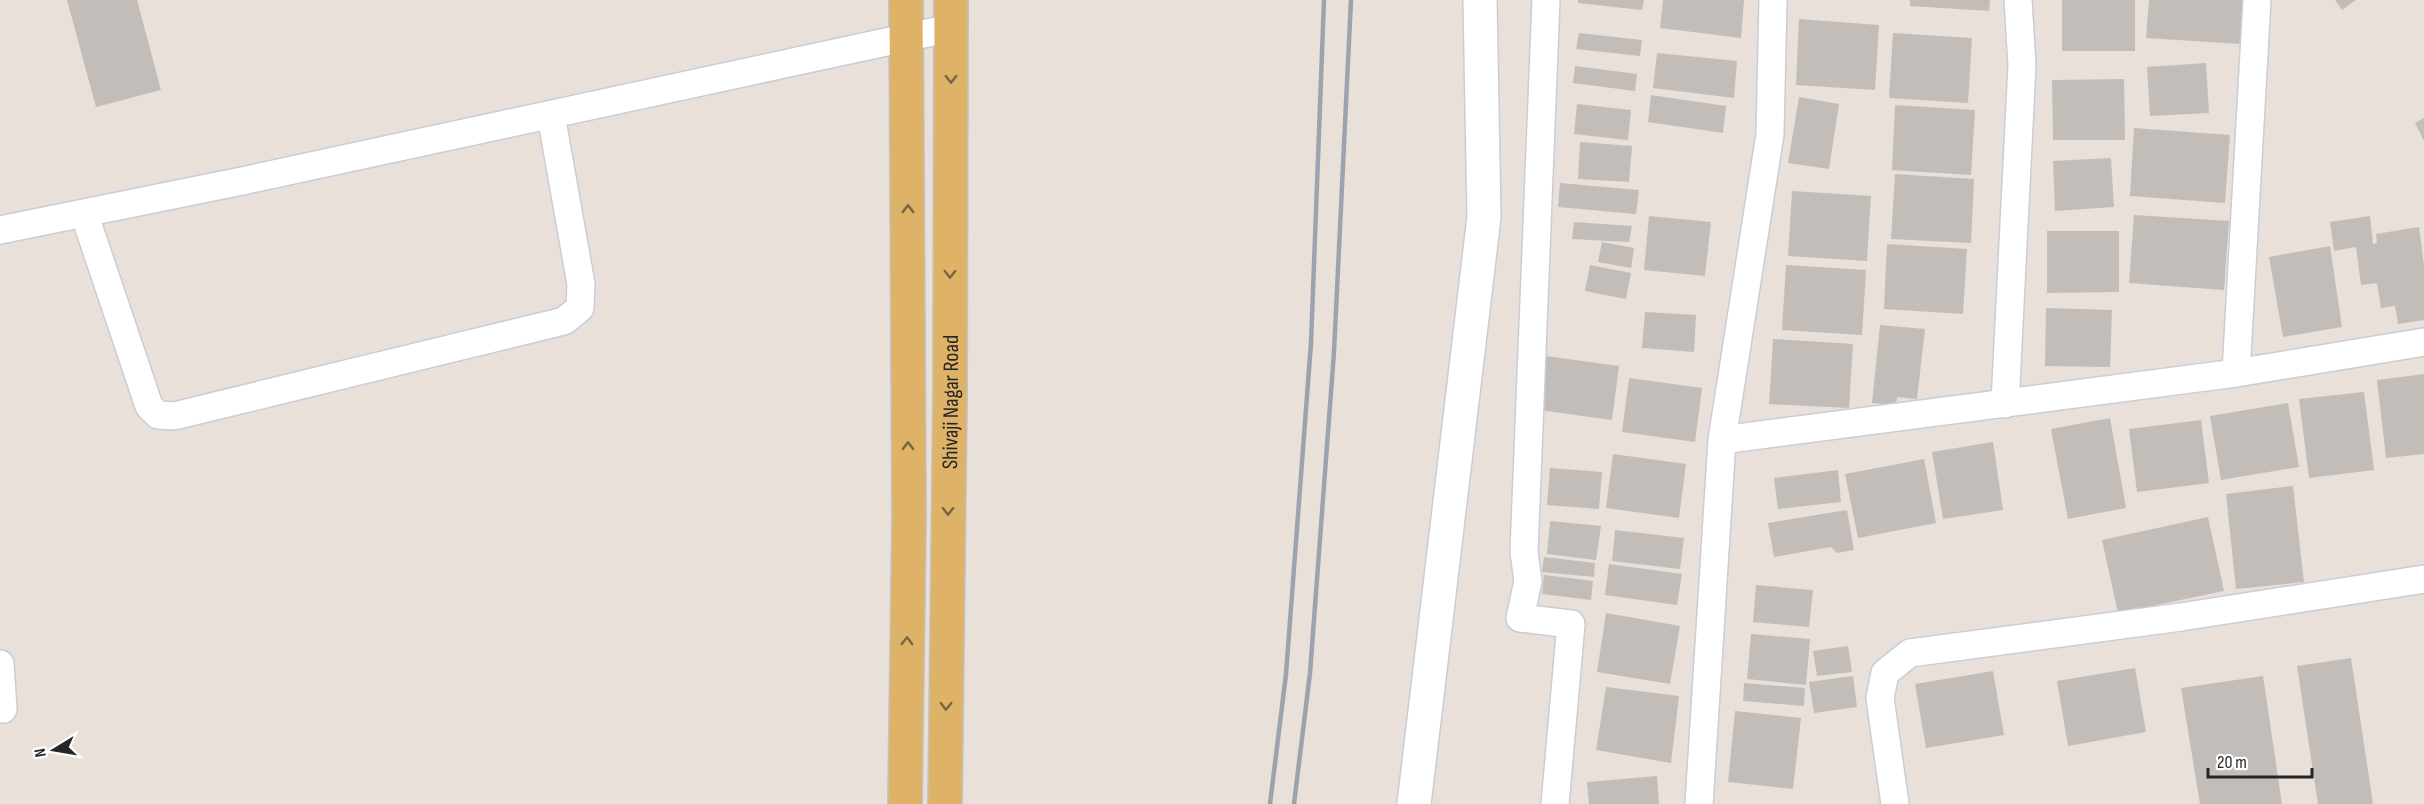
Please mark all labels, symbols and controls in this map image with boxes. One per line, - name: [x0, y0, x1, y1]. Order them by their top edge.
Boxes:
- one-way arrow: [945, 75, 957, 84]
- one-way arrow: [902, 204, 914, 213]
- one-way arrow: [944, 270, 956, 279]
- street label: Shivaji Nagar Road: [937, 335, 965, 469]
- one-way arrow: [902, 441, 914, 450]
- one-way arrow: [942, 507, 954, 516]
- one-way arrow: [901, 636, 913, 645]
- one-way arrow: [940, 702, 952, 711]
- north arrow: [24, 720, 84, 780]
- scale bar: [2208, 741, 2312, 779]
- text: N: [31, 747, 51, 759]
- text: 20 m: [2217, 752, 2247, 773]

